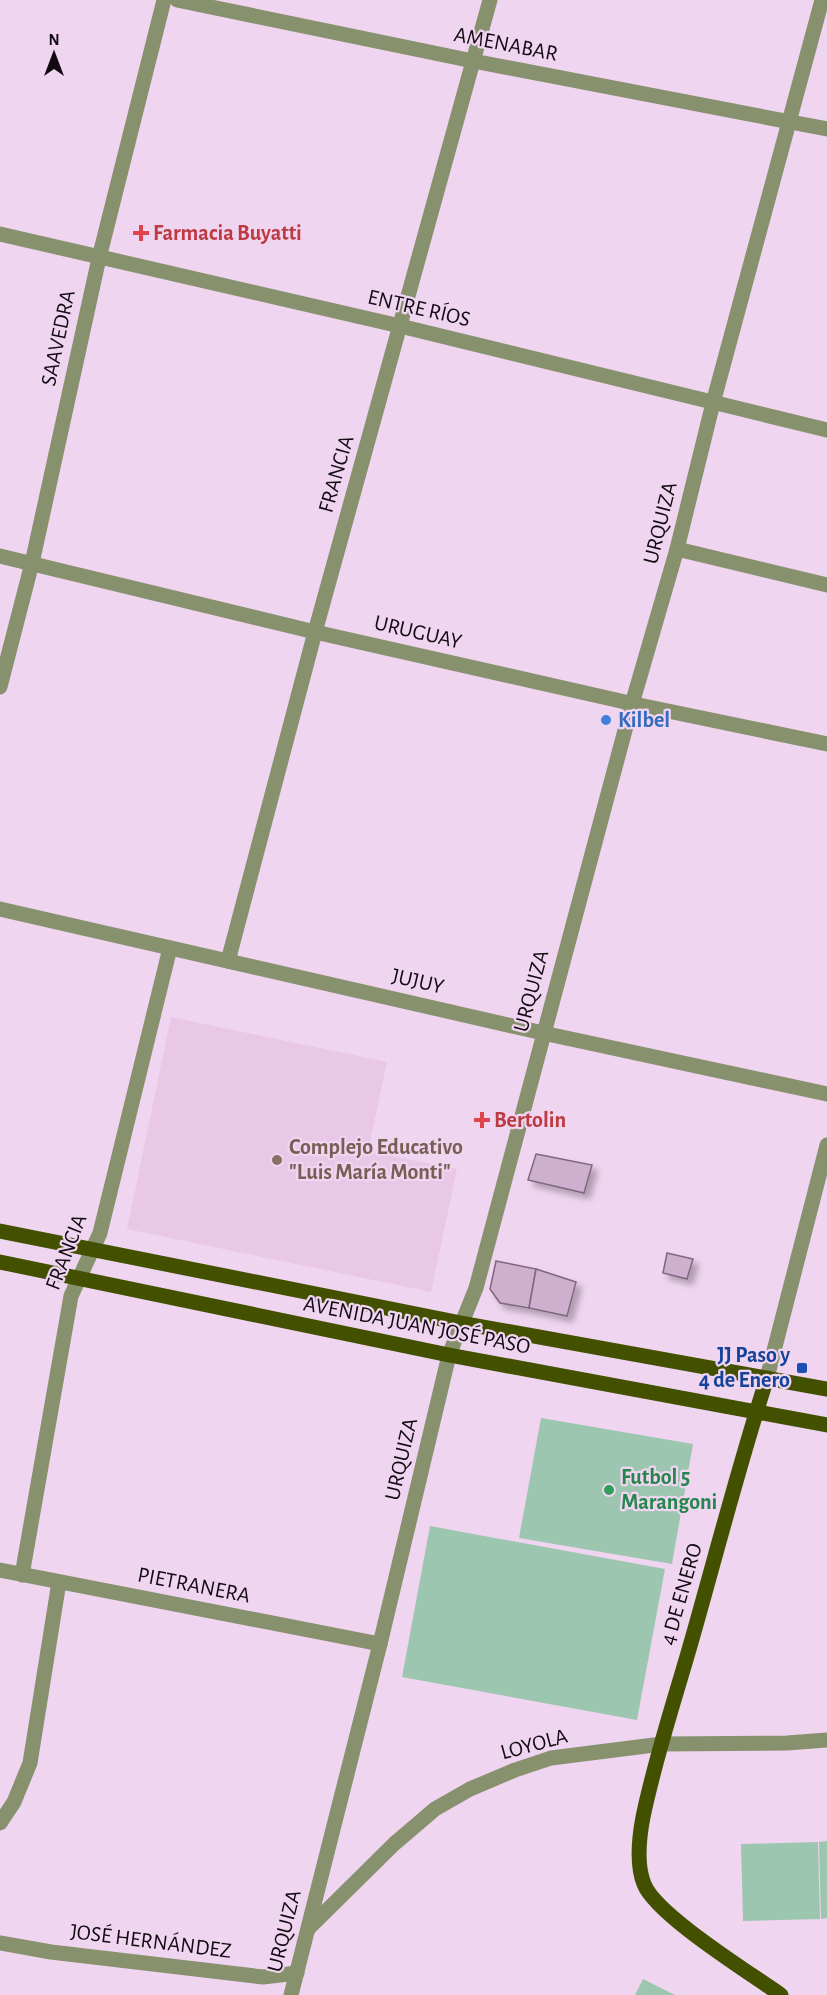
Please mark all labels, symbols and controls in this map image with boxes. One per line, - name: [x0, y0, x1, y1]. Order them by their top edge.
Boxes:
- street label: AMENABAR: [452, 23, 560, 65]
- north arrow: [24, 24, 84, 84]
- text: N: [48, 32, 60, 48]
- place label: Farmacia Buyatti: [153, 222, 302, 245]
- marker: Farmacia Buyatti: [134, 226, 148, 240]
- street label: ENTRE RÍOS: [366, 285, 473, 330]
- street label: SAAVEDRA: [37, 288, 79, 388]
- street label: FRANCIA: [315, 433, 358, 515]
- street label: URQUIZA: [639, 479, 681, 566]
- street label: URUGUAY: [372, 611, 464, 653]
- place label: Kilbel: [618, 709, 670, 731]
- marker: Kilbel: [599, 713, 613, 727]
- street label: URQUIZA: [510, 947, 553, 1034]
- street label: JUJUY: [390, 964, 447, 998]
- place label: Bertolin: [494, 1109, 566, 1131]
- marker: Bertolin: [475, 1113, 489, 1127]
- place label: Complejo Educativo "Luis María Monti": [289, 1136, 463, 1183]
- marker: Complejo Educativo "Luis María Monti": [270, 1153, 284, 1167]
- street label: FRANCIA: [42, 1211, 91, 1293]
- street label: AVENIDA JUAN JOSÉ PASO: [302, 1291, 532, 1358]
- place label: JJ Paso y 4 de Enero: [699, 1344, 790, 1391]
- marker: JJ Paso y 4 de Enero: [795, 1361, 809, 1375]
- street label: URQUIZA: [381, 1415, 421, 1502]
- place label: Futbol 5 Marangoni: [621, 1466, 717, 1513]
- marker: Futbol 5 Marangoni: [602, 1483, 616, 1497]
- street label: 4 DE ENERO: [656, 1541, 706, 1647]
- street label: PIETRANERA: [136, 1563, 252, 1607]
- street label: LOYOLA: [498, 1724, 570, 1763]
- street label: URQUIZA: [263, 1887, 305, 1974]
- street label: JOSÉ HERNÁNDEZ: [69, 1919, 233, 1962]

